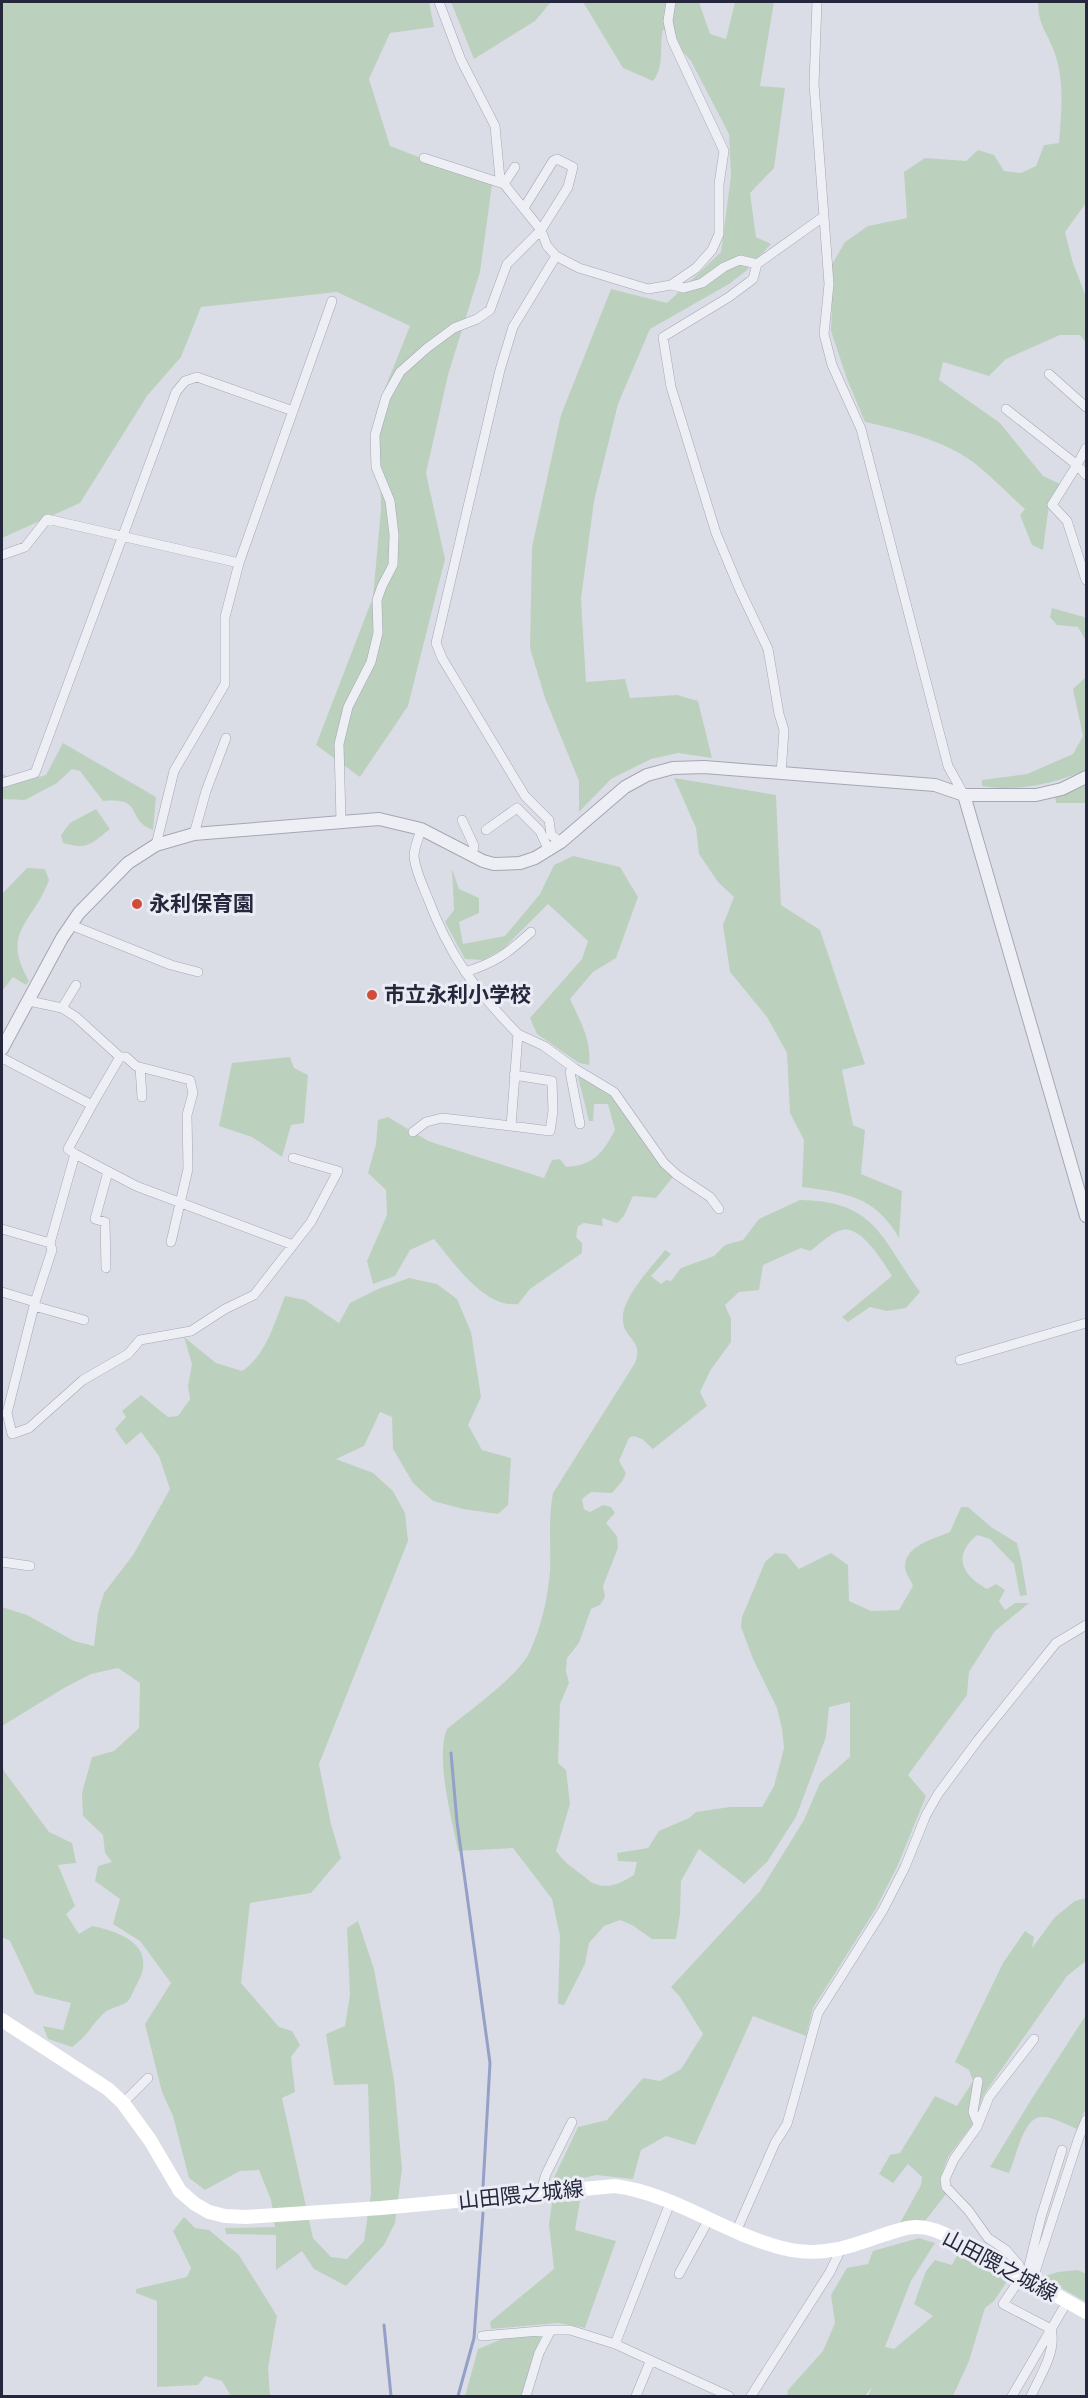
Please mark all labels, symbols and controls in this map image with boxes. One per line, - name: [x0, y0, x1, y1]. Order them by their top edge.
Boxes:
- place label: 永利保育園: [149, 892, 254, 917]
- marker: 永利保育園: [130, 897, 144, 911]
- place label: 市立永利小学校: [384, 983, 531, 1008]
- marker: 市立永利小学校: [365, 988, 379, 1002]
- street label: 山田隈之城線: [457, 2176, 585, 2215]
- street label: 山田隈之城線: [938, 2226, 1061, 2307]

